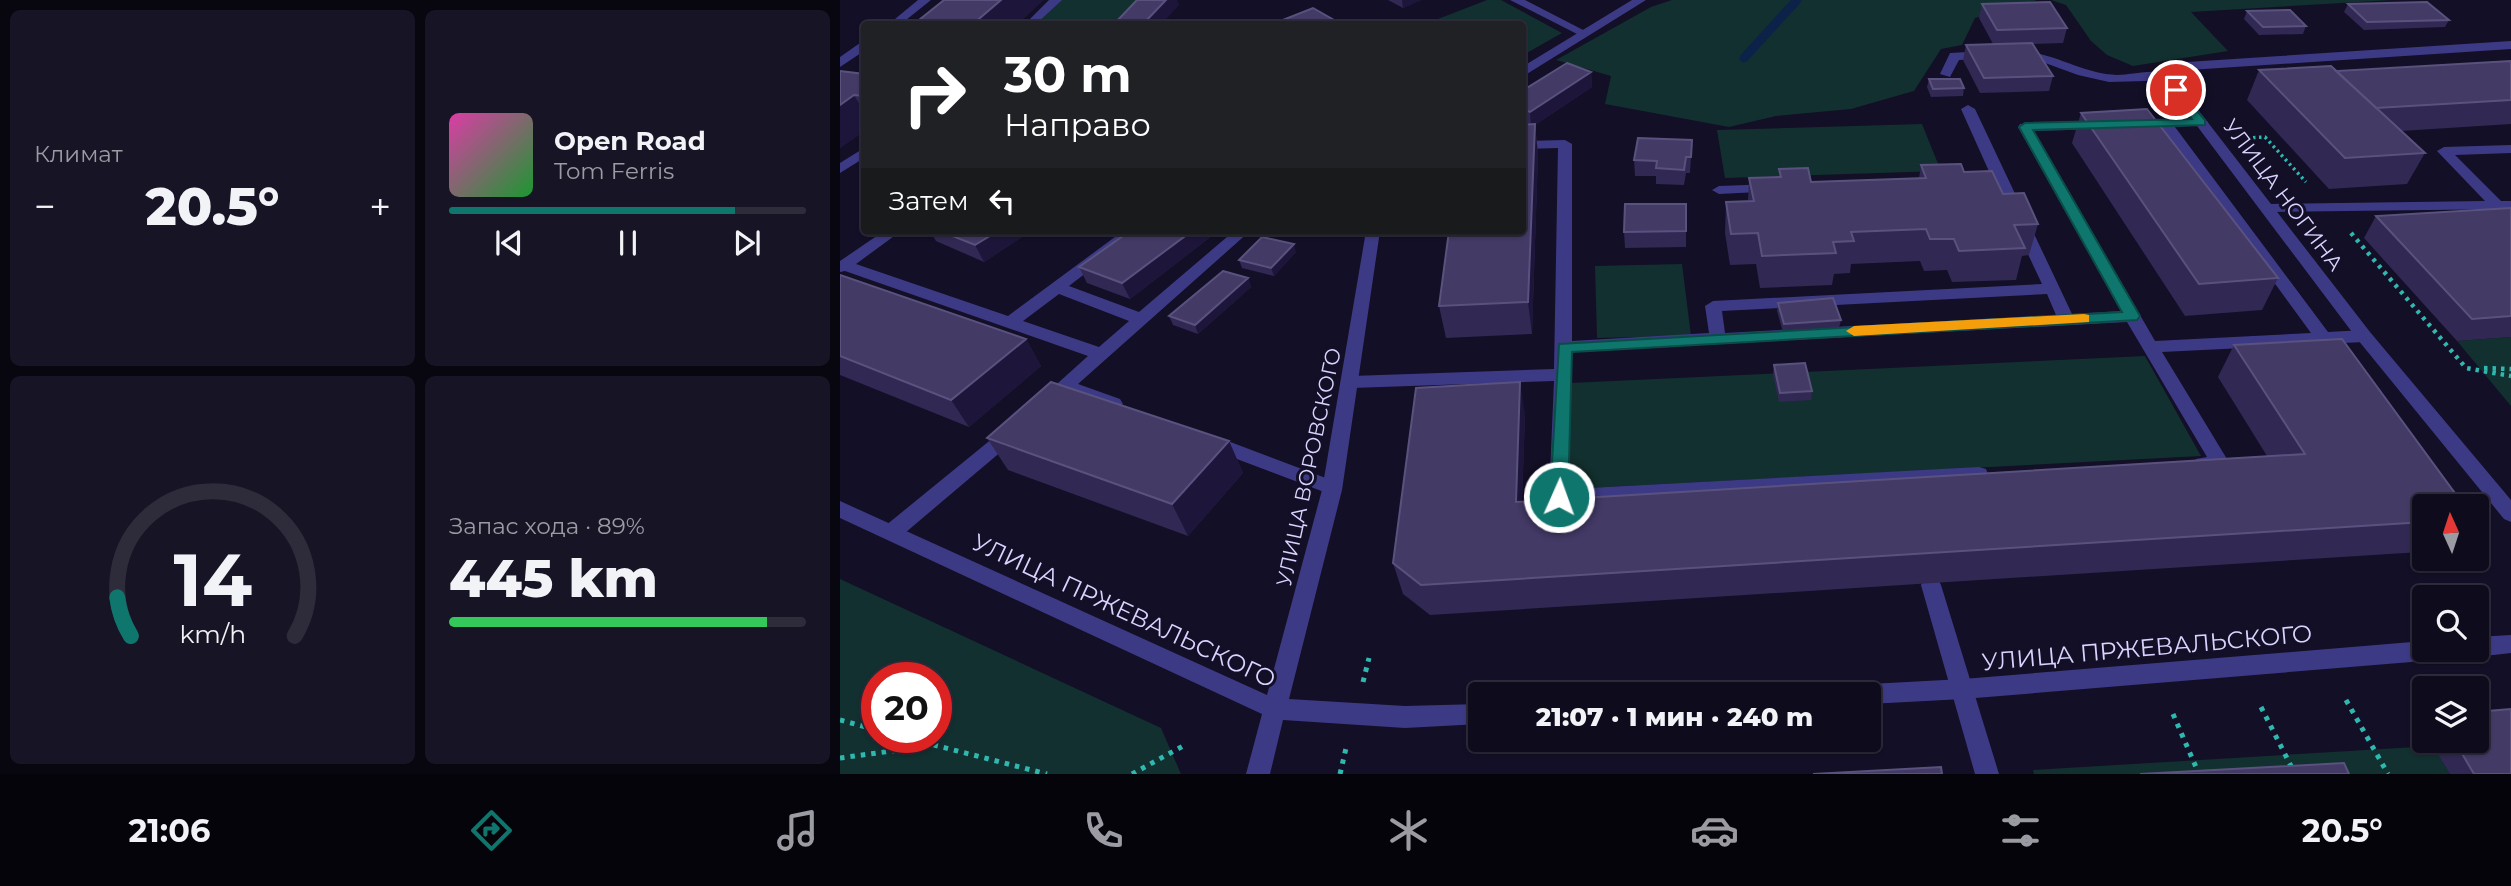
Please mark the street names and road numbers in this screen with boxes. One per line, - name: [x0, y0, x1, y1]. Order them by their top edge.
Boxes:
- street label: УЛИЦА НОГИНА: [2218, 114, 2349, 276]
- street label: УЛИЦА ВОРОВСКОГО: [1271, 345, 1346, 588]
- street label: УЛИЦА ПРЖЕВАЛЬСКОГО: [968, 527, 1281, 694]
- street label: УЛИЦА ПРЖЕВАЛЬСКОГО: [1981, 619, 2313, 676]

